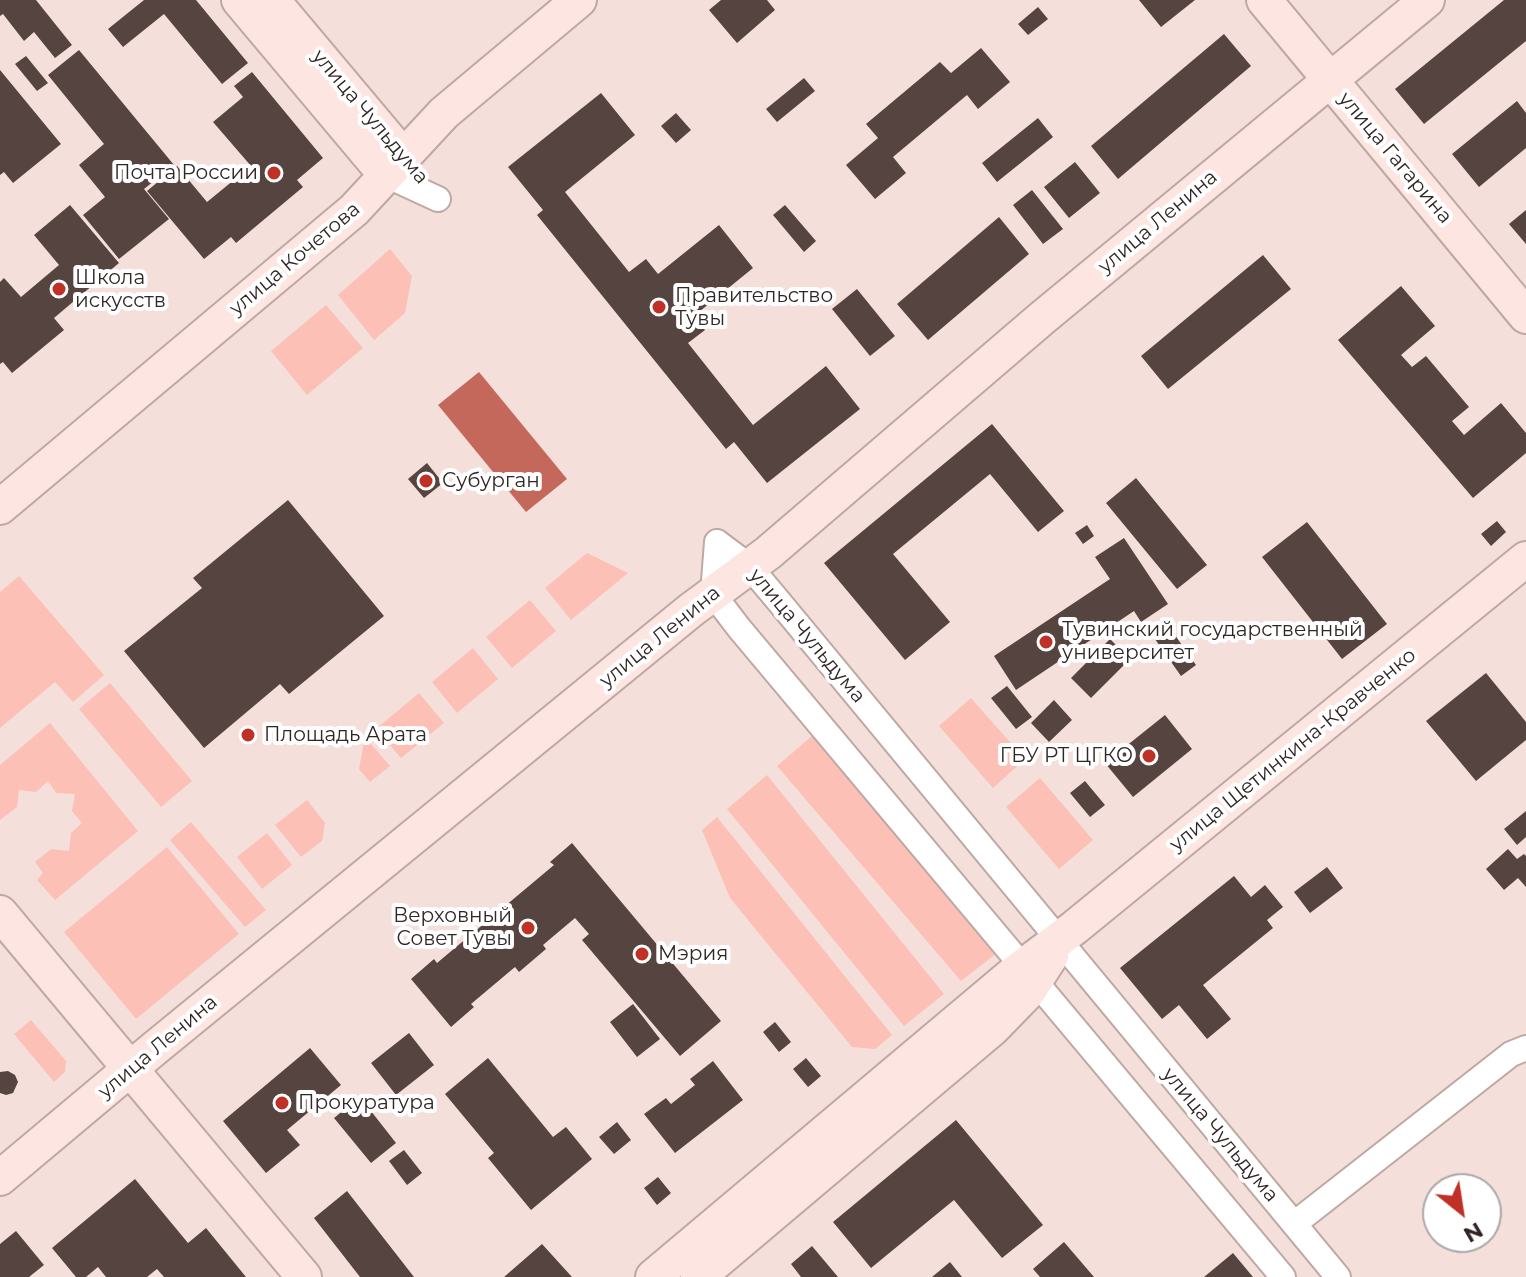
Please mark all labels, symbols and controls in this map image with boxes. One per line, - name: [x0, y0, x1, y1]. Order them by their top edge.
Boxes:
- street label: улица Чульдума: [307, 45, 433, 189]
- street label: улица Гагарина: [1333, 87, 1457, 229]
- place label: Почта России: [114, 161, 258, 185]
- marker: Почта России: [265, 164, 283, 182]
- street label: улица Ленина: [1094, 165, 1222, 279]
- street label: улица Кочетова: [225, 197, 365, 321]
- place label: Школа искусств: [75, 266, 166, 313]
- marker: Школа искусств: [50, 280, 68, 298]
- place label: Правительство Тувы: [675, 284, 833, 331]
- marker: Правительство Тувы: [650, 298, 668, 316]
- place label: Субурган: [442, 469, 540, 493]
- marker: Субурган: [417, 472, 435, 490]
- street label: улица Чульдума: [744, 564, 870, 708]
- street label: улица Ленина: [595, 581, 725, 693]
- place label: Тувинский государственный университет: [1062, 618, 1363, 665]
- marker: Тувинский государственный университет: [1037, 633, 1055, 651]
- street label: улица Щетинкина-Кравченко: [1165, 643, 1421, 857]
- place label: Площадь Арата: [264, 723, 427, 747]
- marker: Площадь Арата: [239, 726, 257, 744]
- place label: ГБУ РТ ЦГКО: [1000, 744, 1133, 768]
- marker: ГБУ РТ ЦГКО: [1140, 747, 1158, 765]
- place label: Верховный Совет Тувы: [393, 904, 512, 951]
- marker: Верховный Совет Тувы: [519, 919, 537, 937]
- place label: Мэрия: [658, 942, 728, 966]
- marker: Мэрия: [633, 945, 651, 963]
- street label: улица Ленина: [94, 990, 222, 1104]
- street label: улица Чульдума: [1157, 1063, 1283, 1207]
- place label: Прокуратура: [298, 1091, 435, 1115]
- marker: Прокуратура: [273, 1094, 291, 1112]
- north arrow: [1422, 1173, 1502, 1253]
- text: N: [1459, 1216, 1488, 1249]

